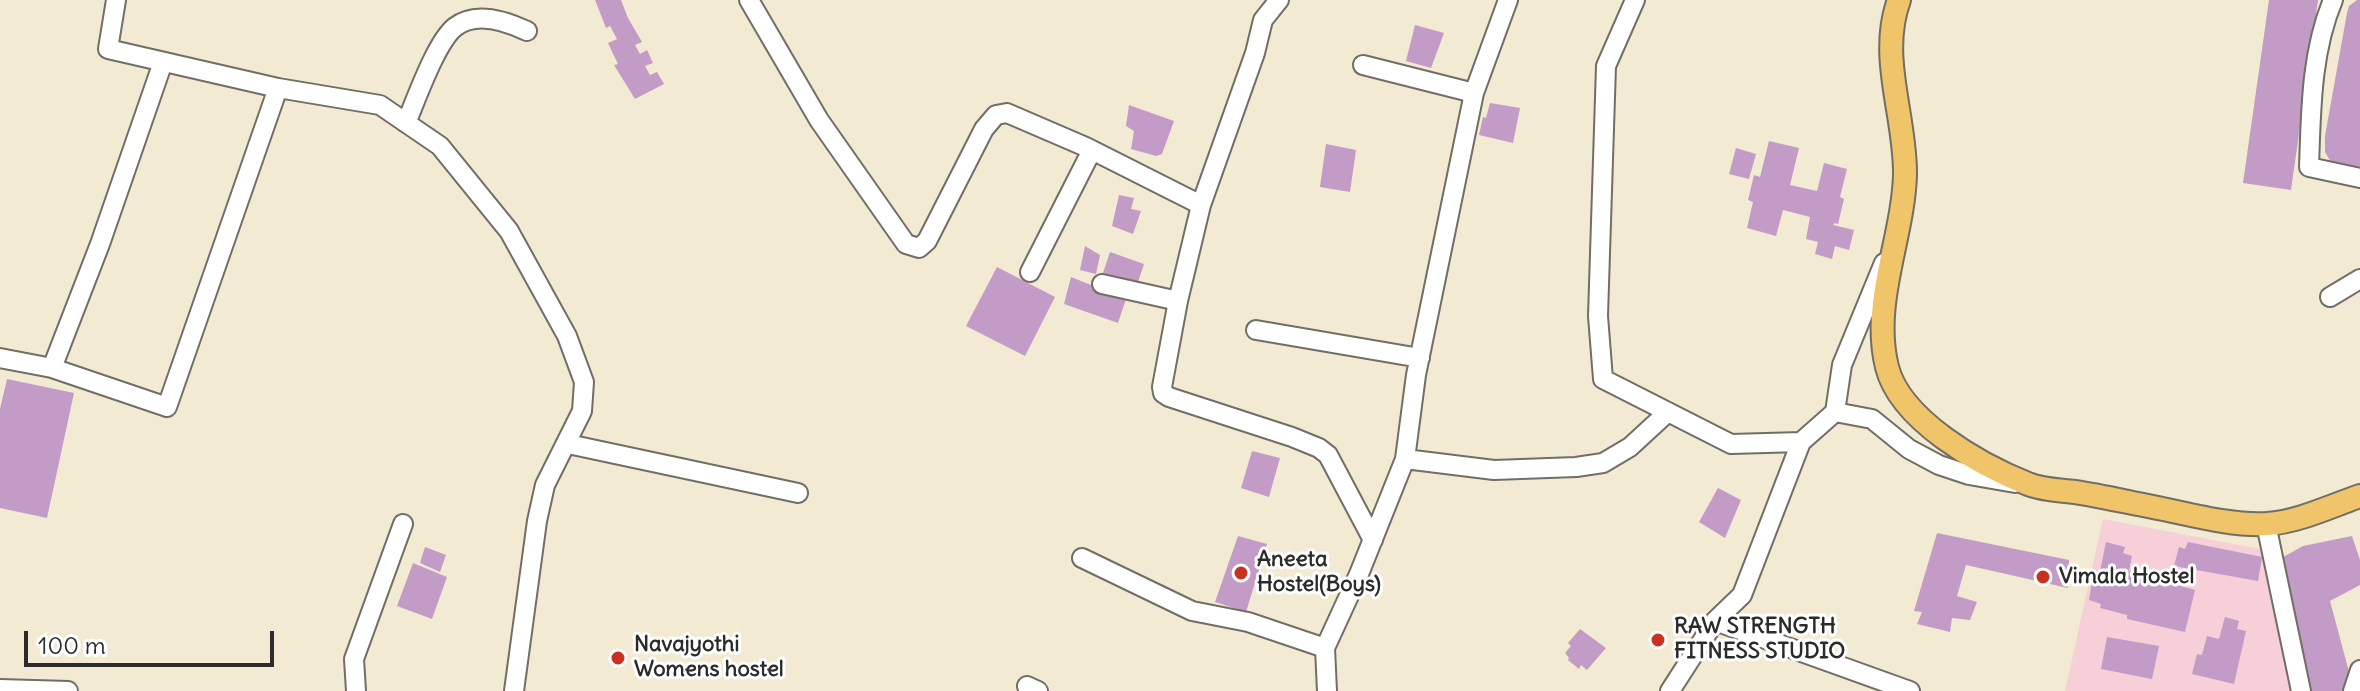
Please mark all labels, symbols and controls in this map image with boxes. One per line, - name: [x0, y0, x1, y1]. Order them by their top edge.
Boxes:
- place label: Aneeta Hostel(Boys): [1257, 547, 1381, 598]
- marker: Aneeta Hostel(Boys): [1232, 564, 1250, 582]
- place label: Vimala Hostel: [2059, 564, 2194, 590]
- marker: Vimala Hostel: [2034, 568, 2052, 586]
- place label: RAW STRENGTH FITNESS STUDIO: [1674, 614, 1845, 666]
- scale bar: [28, 615, 278, 665]
- text: 100 m: [38, 630, 106, 660]
- marker: RAW STRENGTH FITNESS STUDIO: [1649, 631, 1667, 649]
- place label: Navajyothi Womens hostel: [634, 632, 784, 684]
- marker: Navajyothi Womens hostel: [609, 649, 627, 667]

